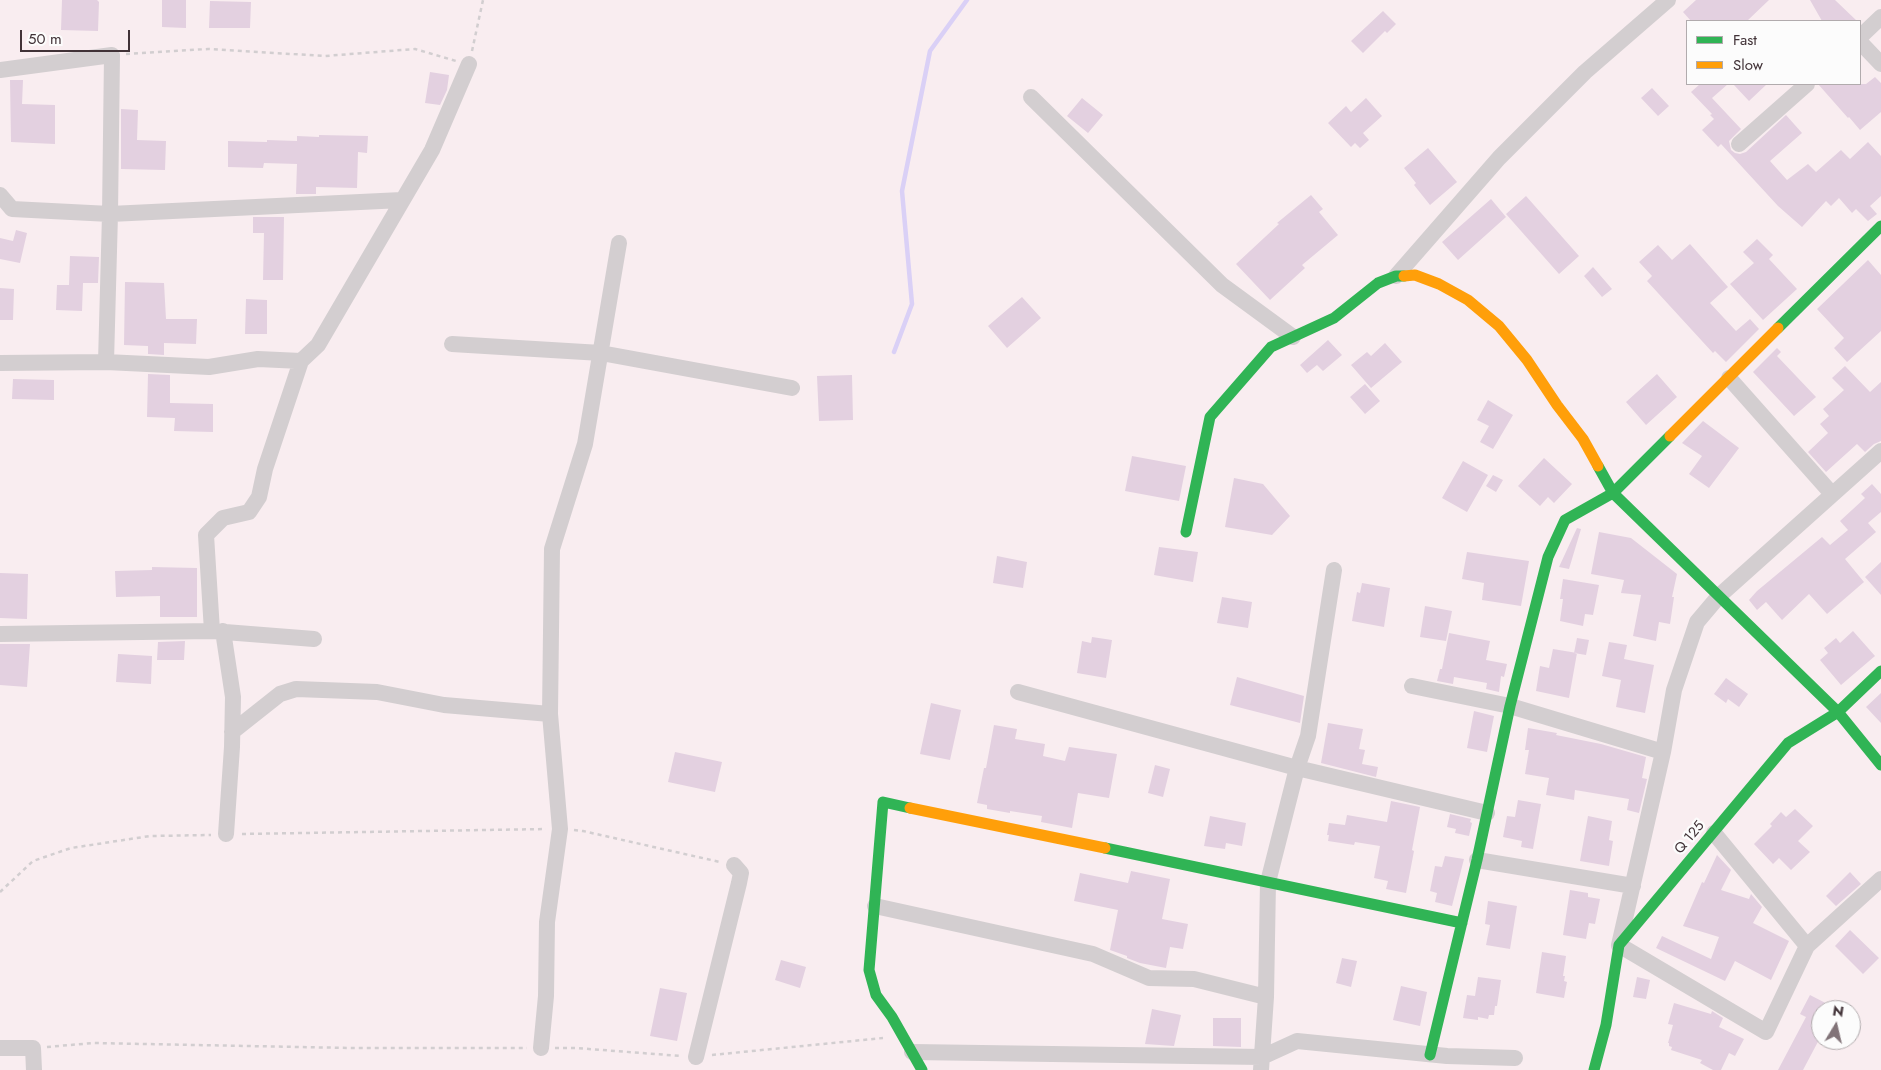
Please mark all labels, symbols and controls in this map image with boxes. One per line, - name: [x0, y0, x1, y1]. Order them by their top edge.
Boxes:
- scale bar: [22, 20, 132, 52]
- legend: [1686, 20, 1861, 85]
- text: 50 m: [28, 28, 62, 50]
- text: Fast: [1733, 29, 1757, 51]
- text: Slow: [1733, 54, 1763, 76]
- street label: Q 125: [1672, 818, 1708, 858]
- north arrow: [1811, 1000, 1861, 1050]
- text: N: [1831, 1000, 1845, 1022]

